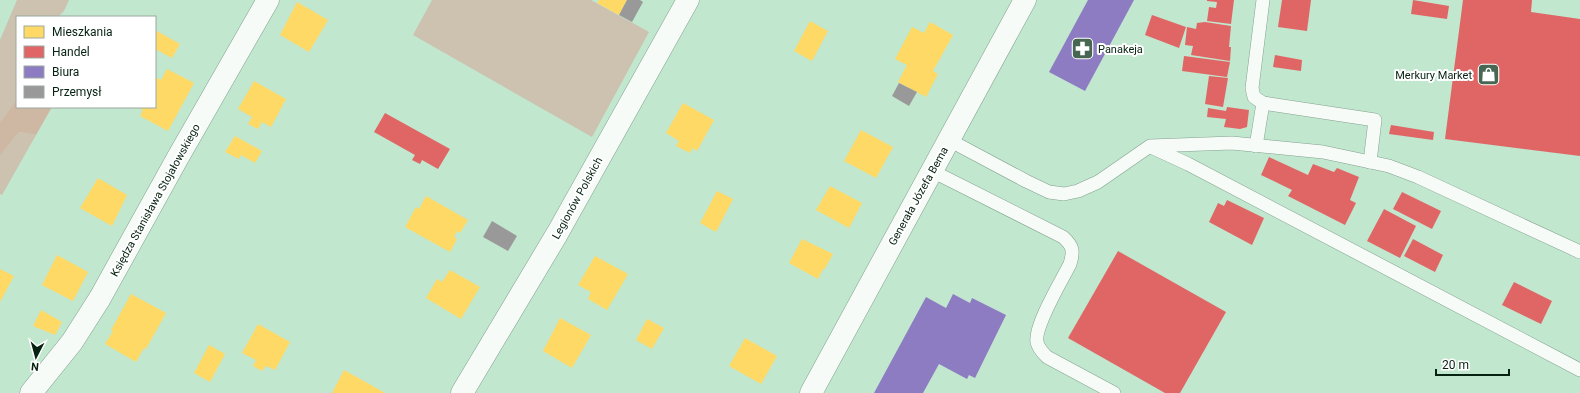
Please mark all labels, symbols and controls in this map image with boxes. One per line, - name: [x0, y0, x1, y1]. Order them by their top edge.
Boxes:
- legend: [16, 16, 156, 108]
- text: Mieszkania: [52, 25, 113, 39]
- pharmacy icon: Panakeja: [1070, 36, 1096, 62]
- place label: Panakeja: [1098, 43, 1143, 56]
- text: Handel: [52, 45, 90, 59]
- shop icon: Merkury Market: [1475, 62, 1501, 88]
- text: Biura: [52, 65, 79, 79]
- place label: Merkury Market: [1395, 69, 1472, 82]
- text: Przemysł: [52, 85, 102, 99]
- street label: Księdza Stanisława Stojałowskiego: [108, 122, 203, 279]
- street label: Generała Józefa Bema: [886, 145, 951, 248]
- street label: Legionów Polskich: [550, 155, 605, 242]
- north arrow: [16, 337, 56, 377]
- scale bar: [1436, 351, 1509, 377]
- text: 20 m: [1442, 358, 1469, 372]
- text: N: [30, 360, 40, 373]

